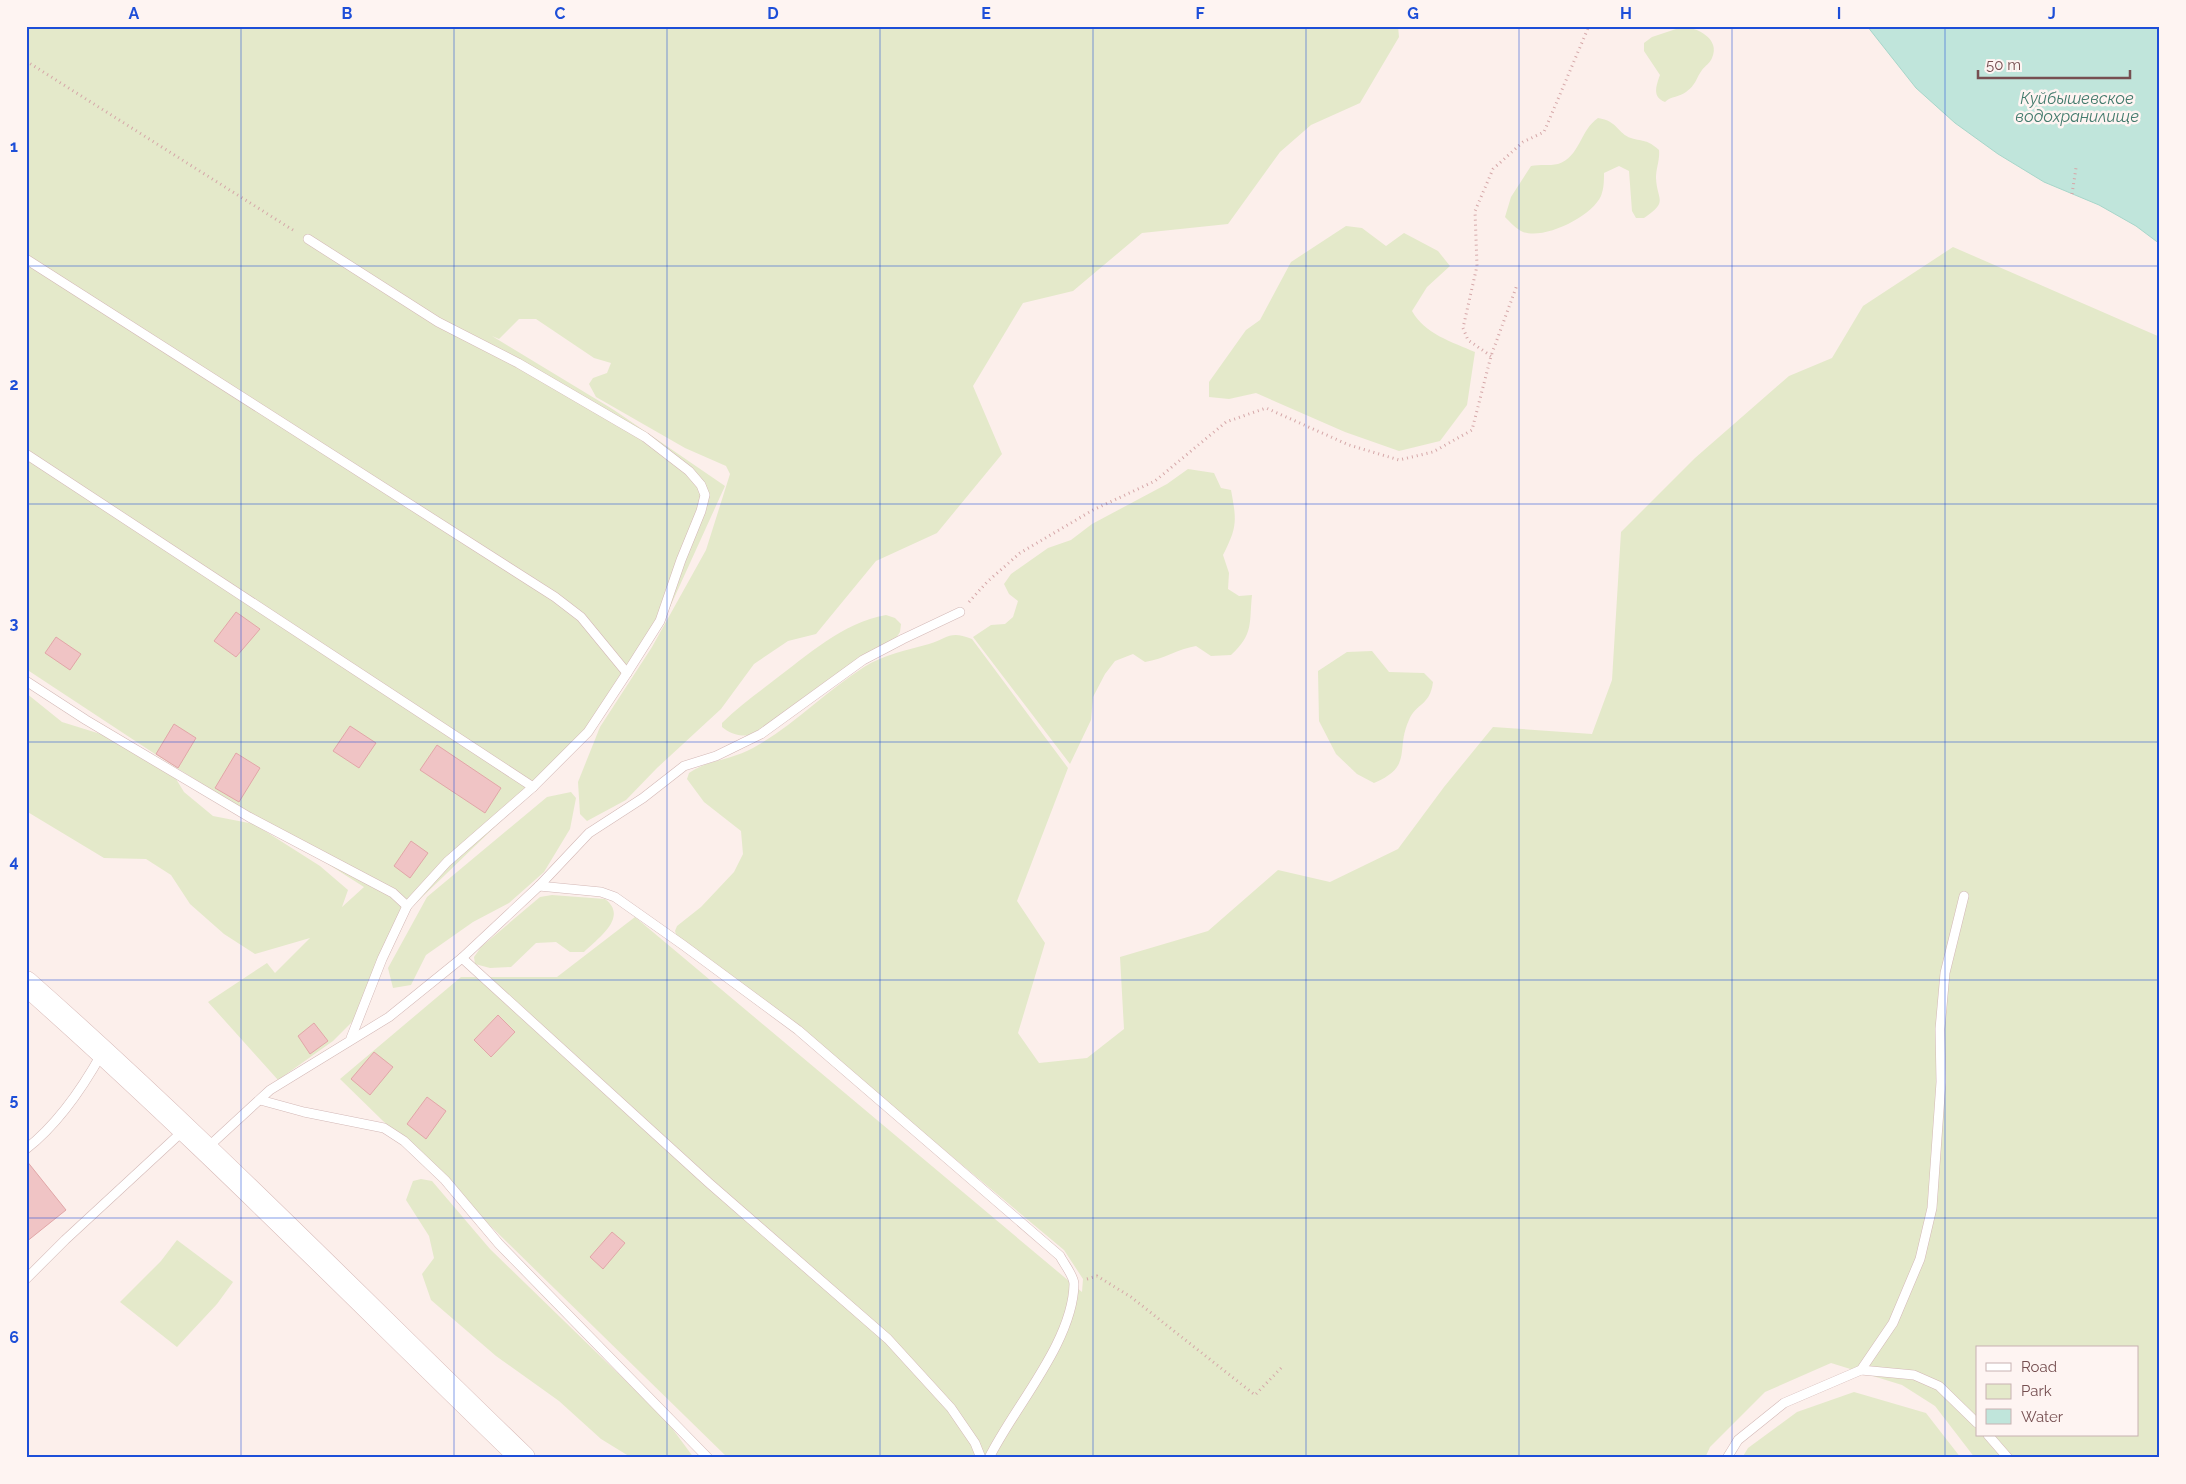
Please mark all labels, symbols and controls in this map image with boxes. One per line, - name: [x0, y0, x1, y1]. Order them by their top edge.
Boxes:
- text: A: [129, 4, 140, 23]
- text: B: [342, 4, 353, 23]
- text: C: [555, 4, 566, 23]
- text: D: [767, 4, 779, 23]
- text: E: [981, 4, 991, 23]
- text: F: [1195, 4, 1205, 23]
- text: G: [1407, 4, 1419, 23]
- text: H: [1620, 4, 1632, 23]
- text: I: [1837, 4, 1841, 23]
- text: J: [2048, 4, 2056, 23]
- scale bar: [1978, 48, 2131, 80]
- text: 50 m: [1986, 56, 2021, 74]
- water label: Куйбышевское водохранилище: [2015, 89, 2139, 126]
- text: 1: [10, 137, 18, 156]
- text: 2: [9, 375, 19, 394]
- text: 3: [10, 614, 19, 633]
- text: 4: [9, 852, 19, 871]
- text: 5: [10, 1090, 19, 1109]
- text: 6: [9, 1328, 19, 1347]
- legend: [1976, 1346, 2138, 1436]
- text: Road: [2021, 1358, 2057, 1376]
- text: Park: [2021, 1382, 2052, 1400]
- text: Water: [2021, 1408, 2064, 1426]

